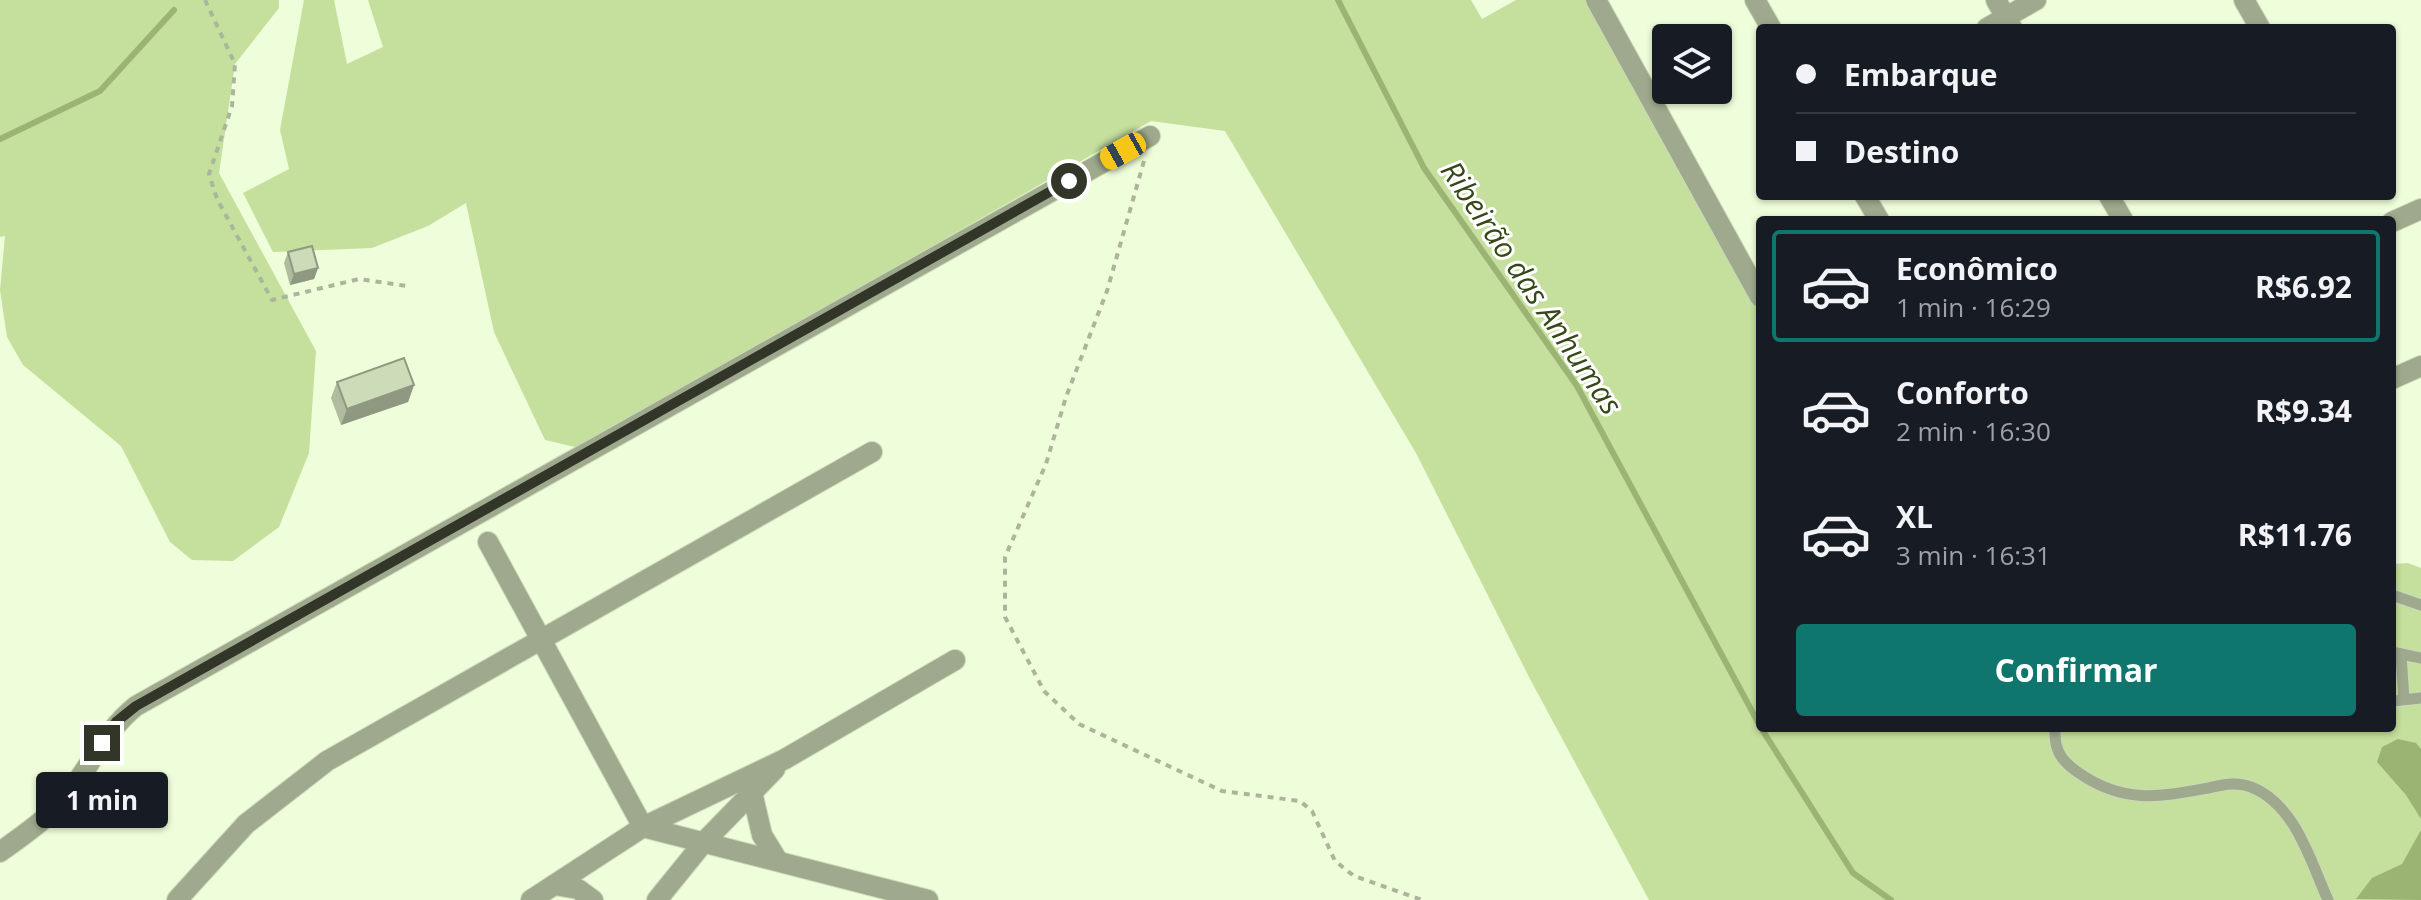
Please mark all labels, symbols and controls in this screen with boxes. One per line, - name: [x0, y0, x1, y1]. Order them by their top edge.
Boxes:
- map controls: [1652, 24, 1732, 104]
- button: layers: [1652, 24, 1732, 104]
- text: Embarque: [1844, 54, 1997, 95]
- car: [1096, 129, 1150, 173]
- text: Destino: [1844, 131, 1959, 172]
- water label: Ribeirão das Anhumas: [1432, 152, 1633, 422]
- route start: [1051, 163, 1087, 199]
- text: Econômico: [1896, 248, 2058, 289]
- icon: car: [1800, 250, 1872, 322]
- text: R$6.92: [2255, 266, 2352, 307]
- text: 1 min · 16:29: [1896, 289, 2051, 325]
- text: Conforto: [1896, 372, 2029, 413]
- icon: car: [1800, 374, 1872, 446]
- text: R$9.34: [2255, 390, 2352, 431]
- text: 2 min · 16:30: [1896, 413, 2051, 449]
- text: XL: [1896, 496, 1933, 537]
- icon: car: [1800, 498, 1872, 570]
- text: R$11.76: [2238, 514, 2352, 555]
- text: 3 min · 16:31: [1896, 537, 2051, 573]
- button: Confirmar: [1796, 624, 2356, 716]
- route end: [84, 725, 120, 761]
- callout: 1 min: [36, 771, 168, 827]
- text: 1 min: [66, 782, 138, 818]

